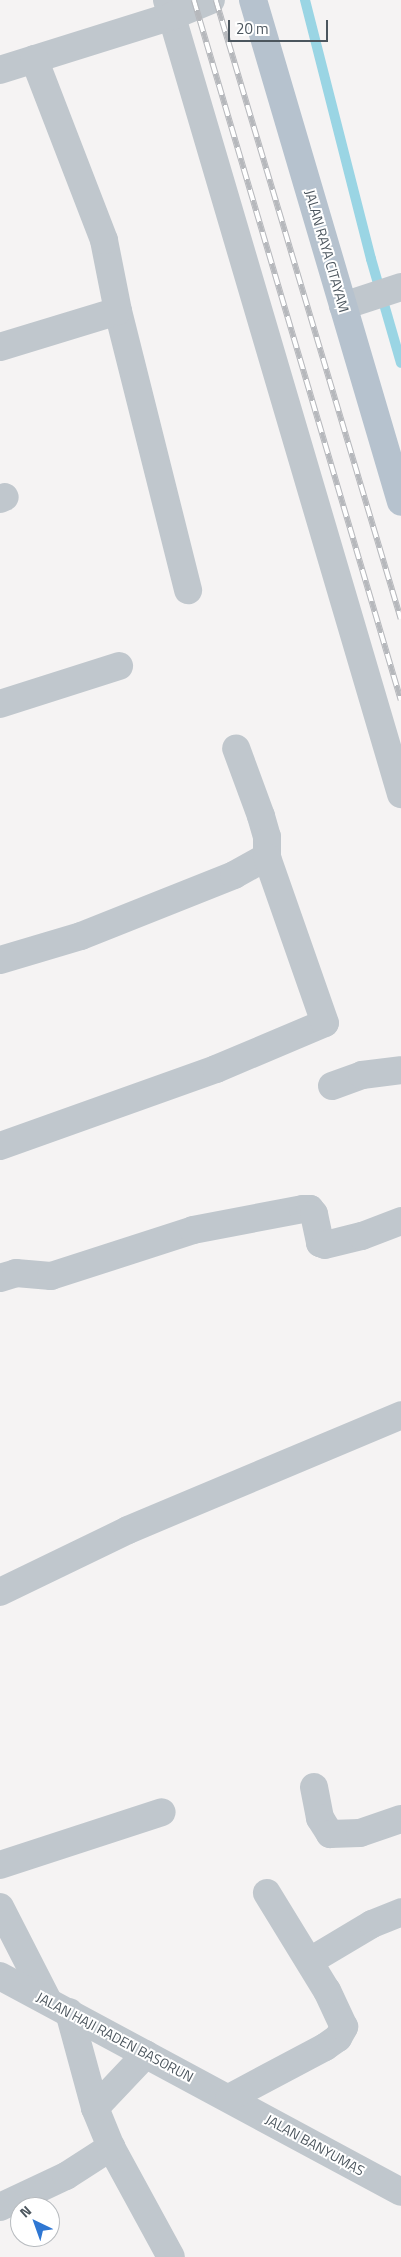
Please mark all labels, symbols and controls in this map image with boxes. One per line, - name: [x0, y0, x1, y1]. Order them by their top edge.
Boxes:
- scale bar: [231, 10, 331, 42]
- text: 20 m: [236, 17, 269, 40]
- street label: JALAN RAYA CITAYAM: [301, 188, 353, 314]
- street label: JALAN HAJI RADEN BASORUN: [34, 1988, 196, 2086]
- street label: JALAN BANYUMAS: [263, 2111, 367, 2179]
- north arrow: [10, 2197, 60, 2247]
- text: N: [15, 2200, 36, 2222]

